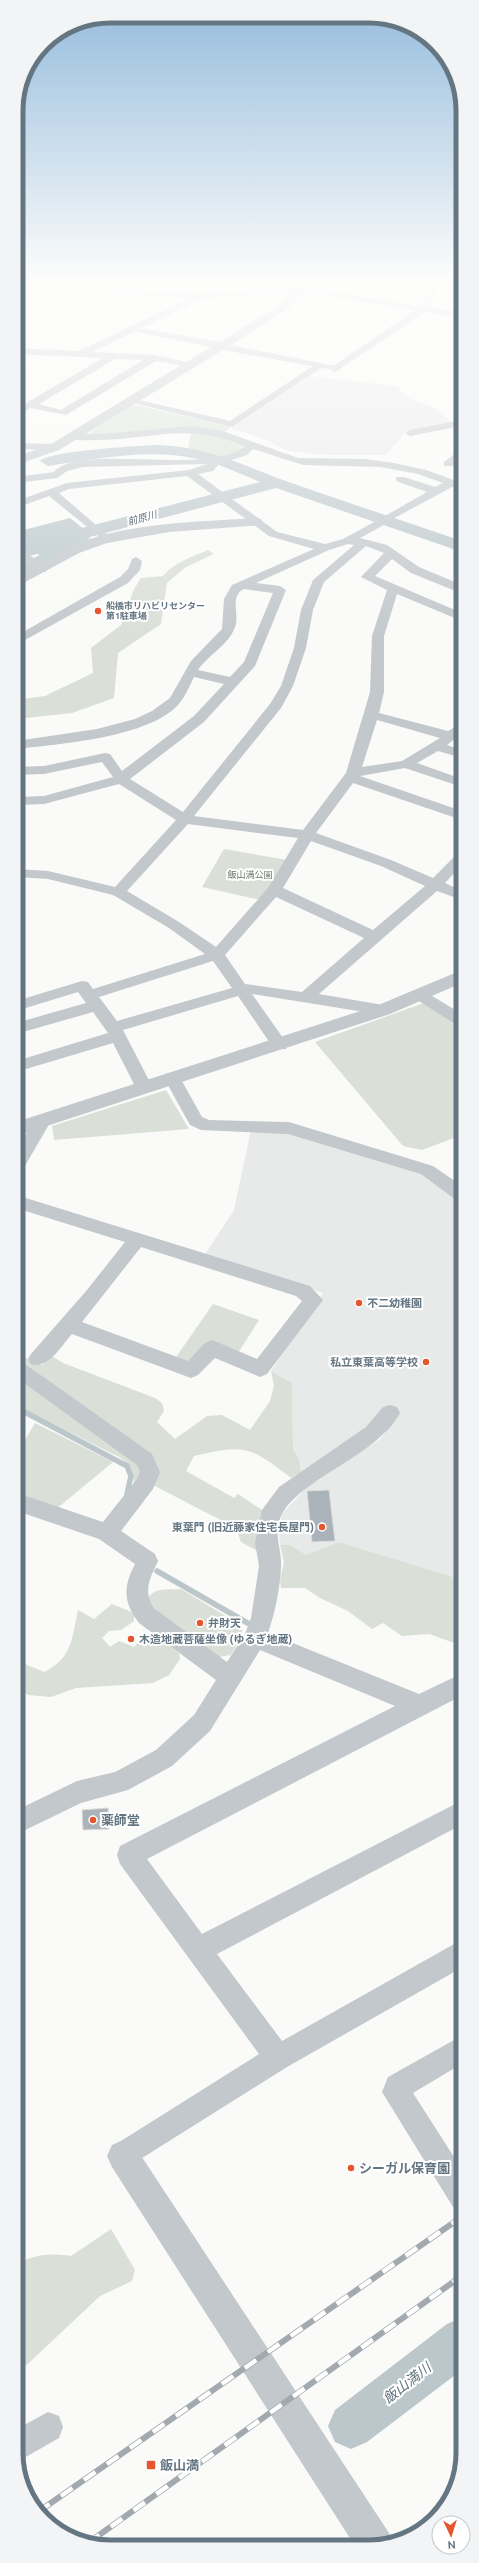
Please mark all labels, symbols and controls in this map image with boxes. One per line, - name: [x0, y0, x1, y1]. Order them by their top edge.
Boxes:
- water label: 前原川: [126, 509, 159, 527]
- place label: 船橋市リハビリセンター 第1駐車場: [106, 601, 205, 621]
- marker: 船橋市リハビリセンター 第1駐車場: [93, 606, 103, 616]
- park label: 飯山満公園: [227, 870, 273, 880]
- place label: 不二幼稚園: [367, 1297, 422, 1309]
- marker: 不二幼稚園: [354, 1298, 364, 1308]
- place label: 私立東葉高等学校: [330, 1356, 418, 1368]
- marker: 私立東葉高等学校: [421, 1357, 431, 1367]
- place label: 東葉門 (旧近藤家住宅長屋門): [172, 1521, 314, 1534]
- marker: 東葉門 (旧近藤家住宅長屋門): [317, 1522, 327, 1532]
- place label: 弁財天: [208, 1617, 241, 1629]
- marker: 弁財天: [195, 1618, 205, 1628]
- place label: 木造地蔵菩薩坐像 (ゆるぎ地蔵): [139, 1633, 292, 1646]
- marker: 木造地蔵菩薩坐像 (ゆるぎ地蔵): [126, 1634, 136, 1644]
- place label: 薬師堂: [101, 1813, 140, 1827]
- marker: 薬師堂: [88, 1815, 98, 1825]
- place label: シーガル保育園: [359, 2161, 450, 2175]
- marker: シーガル保育園: [346, 2163, 356, 2173]
- water label: 飯山満川: [380, 2358, 436, 2407]
- place label: 飯山満: [160, 2458, 199, 2472]
- marker: 飯山満: [145, 2459, 157, 2471]
- north arrow: [431, 2515, 471, 2555]
- text: N: [447, 2539, 456, 2551]

